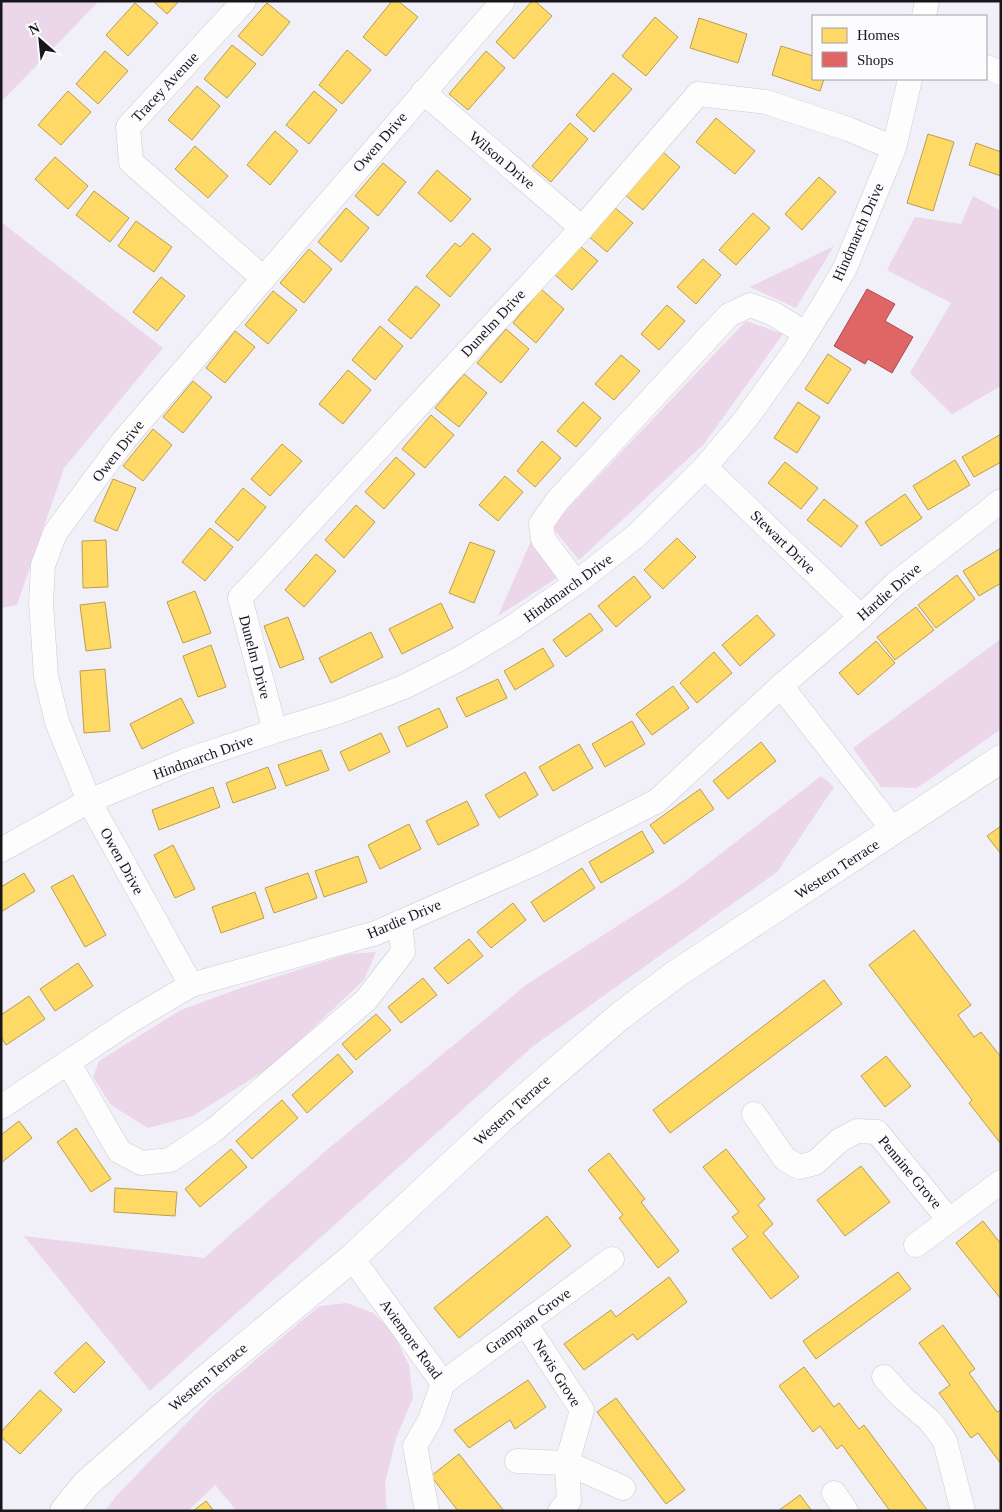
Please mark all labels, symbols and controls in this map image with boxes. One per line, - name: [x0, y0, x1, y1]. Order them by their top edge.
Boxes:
- north arrow: [15, 15, 65, 65]
- legend: [812, 15, 987, 80]
- text: N: [26, 20, 42, 38]
- text: Homes: [857, 27, 900, 43]
- street label: Tracey Avenue: [129, 49, 202, 125]
- text: Shops: [857, 52, 894, 68]
- street label: Owen Drive: [350, 109, 410, 175]
- street label: Wilson Drive: [466, 128, 538, 192]
- street label: Hindmarch Drive: [829, 180, 887, 283]
- street label: Dunelm Drive: [458, 286, 528, 360]
- street label: Owen Drive: [89, 417, 147, 485]
- street label: Stewart Drive: [747, 507, 819, 577]
- street label: Hindmarch Drive: [521, 550, 616, 625]
- street label: Hardie Drive: [854, 560, 924, 624]
- street label: Dunelm Drive: [236, 613, 274, 701]
- street label: Hindmarch Drive: [151, 731, 256, 783]
- street label: Owen Drive: [97, 825, 147, 897]
- street label: Western Terrace: [792, 836, 882, 902]
- street label: Hardie Drive: [365, 896, 444, 942]
- street label: Western Terrace: [471, 1071, 554, 1148]
- street label: Pennine Grove: [875, 1133, 945, 1212]
- street label: Grampian Grove: [482, 1285, 574, 1357]
- street label: Aviemore Road: [377, 1296, 445, 1382]
- street label: Nevis Grove: [530, 1336, 584, 1410]
- street label: Western Terrace: [166, 1339, 251, 1414]

